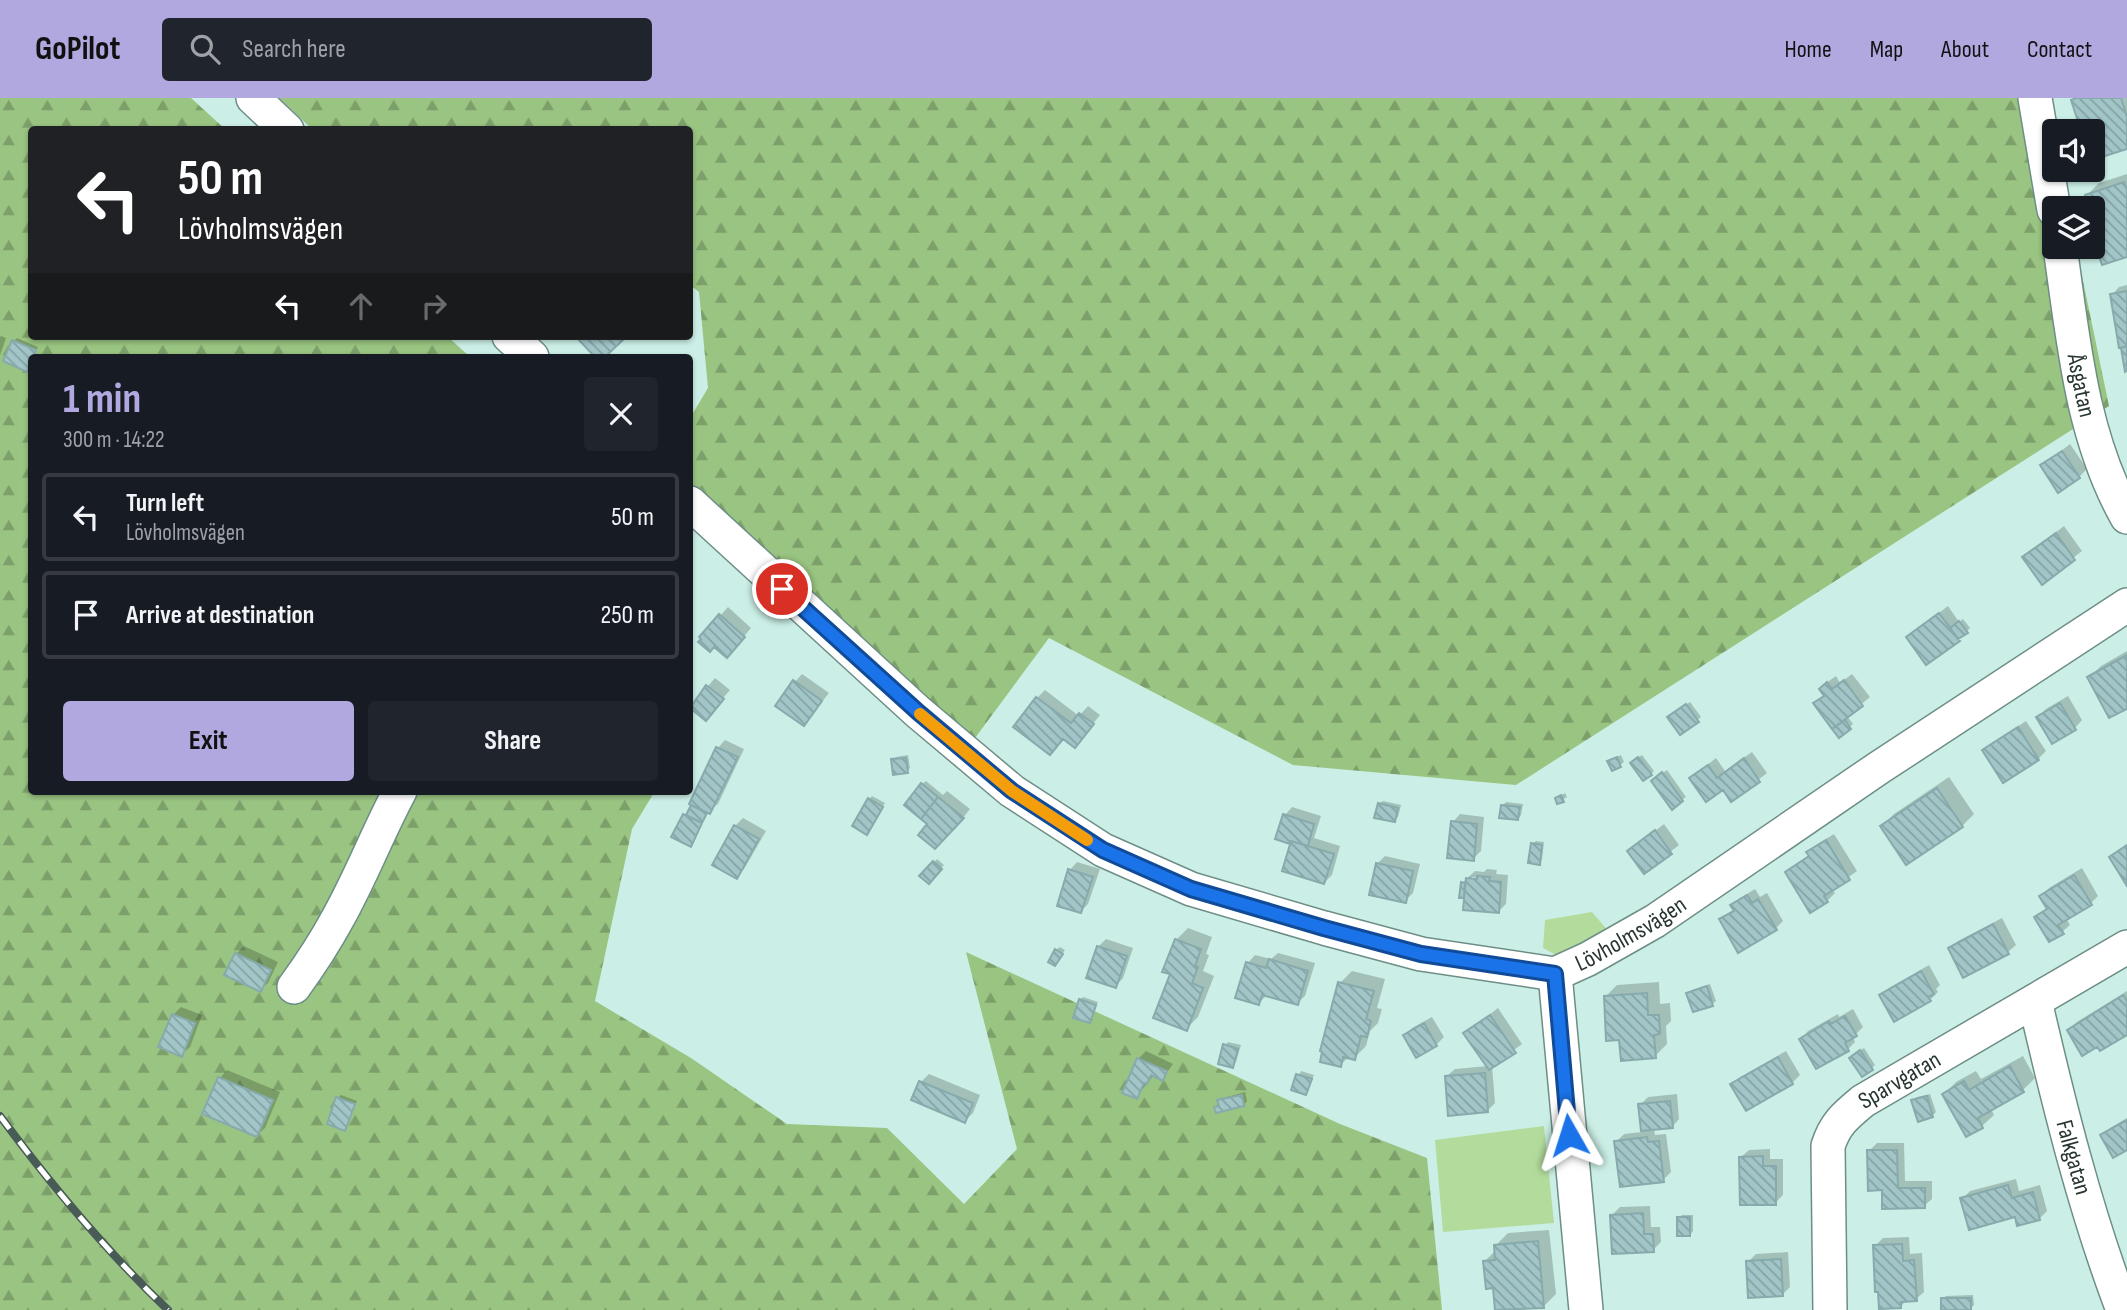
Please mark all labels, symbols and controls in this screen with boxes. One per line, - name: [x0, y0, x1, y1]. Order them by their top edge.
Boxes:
- search box: [162, 18, 652, 81]
- text: GoPilot: [35, 29, 120, 69]
- icon: search: [186, 30, 224, 68]
- text: Search here: [242, 34, 346, 65]
- text: Home: [1784, 35, 1832, 64]
- text: Map: [1870, 35, 1903, 64]
- text: About: [1941, 35, 1989, 64]
- text: Contact: [2027, 35, 2092, 64]
- map controls: [2042, 119, 2105, 259]
- button: sound: [2042, 119, 2105, 182]
- text: 50 m: [178, 150, 263, 209]
- icon: left: [63, 154, 154, 245]
- button: layers: [2042, 196, 2105, 259]
- text: Lövholmsvägen: [178, 210, 343, 249]
- icon: left: [269, 287, 307, 325]
- icon: ahead: [342, 287, 380, 325]
- icon: right: [415, 287, 453, 325]
- street label: Åsgatan: [2061, 350, 2102, 420]
- text: 1 min: [63, 374, 141, 425]
- button: close: [584, 377, 658, 451]
- text: 300 m · 14:22: [63, 426, 164, 454]
- text: Turn left: [126, 488, 204, 519]
- icon: left: [67, 498, 105, 536]
- text: 50 m: [611, 502, 654, 533]
- text: Lövholmsvägen: [126, 519, 245, 547]
- pin: [752, 559, 812, 619]
- icon: arrive: [763, 570, 801, 608]
- icon: arrive: [67, 596, 105, 634]
- text: Arrive at destination: [126, 600, 314, 631]
- text: 250 m: [600, 600, 654, 631]
- button: Exit: [63, 701, 354, 781]
- button: Share: [368, 701, 658, 781]
- street label: Lövholmsvägen: [1571, 890, 1692, 977]
- street label: Sparvgatan: [1853, 1045, 1946, 1115]
- position arrow: [1532, 1098, 1606, 1172]
- street label: Falkgatan: [2050, 1117, 2098, 1198]

